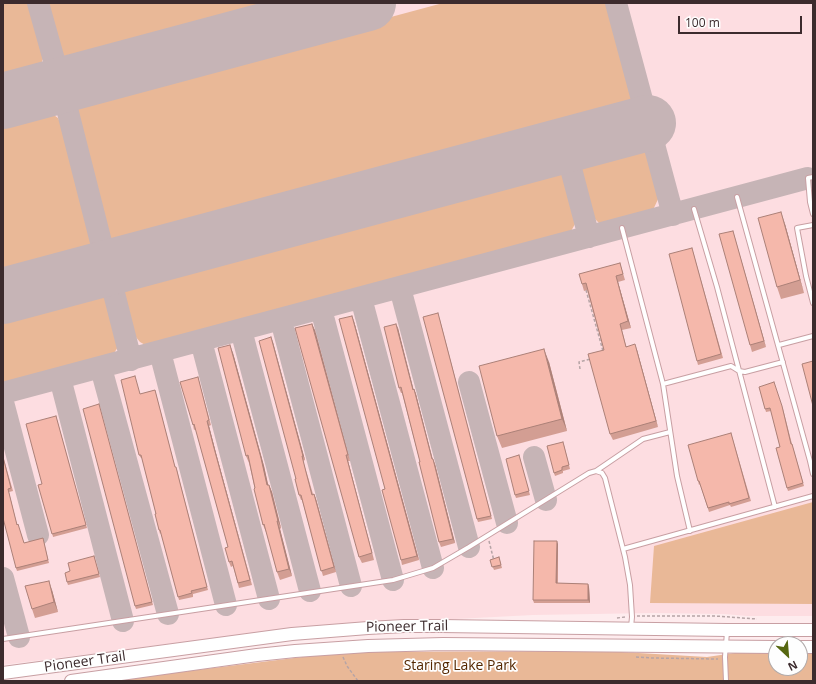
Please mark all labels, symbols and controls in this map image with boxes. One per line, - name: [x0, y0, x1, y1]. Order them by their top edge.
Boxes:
- scale bar: [680, 8, 804, 34]
- text: 100 m: [685, 14, 720, 31]
- street label: Pioneer Trail: [366, 618, 448, 636]
- north arrow: [768, 636, 808, 676]
- street label: Pioneer Trail: [43, 648, 127, 676]
- park label: Staring Lake Park: [404, 658, 516, 674]
- text: N: [786, 658, 800, 675]

